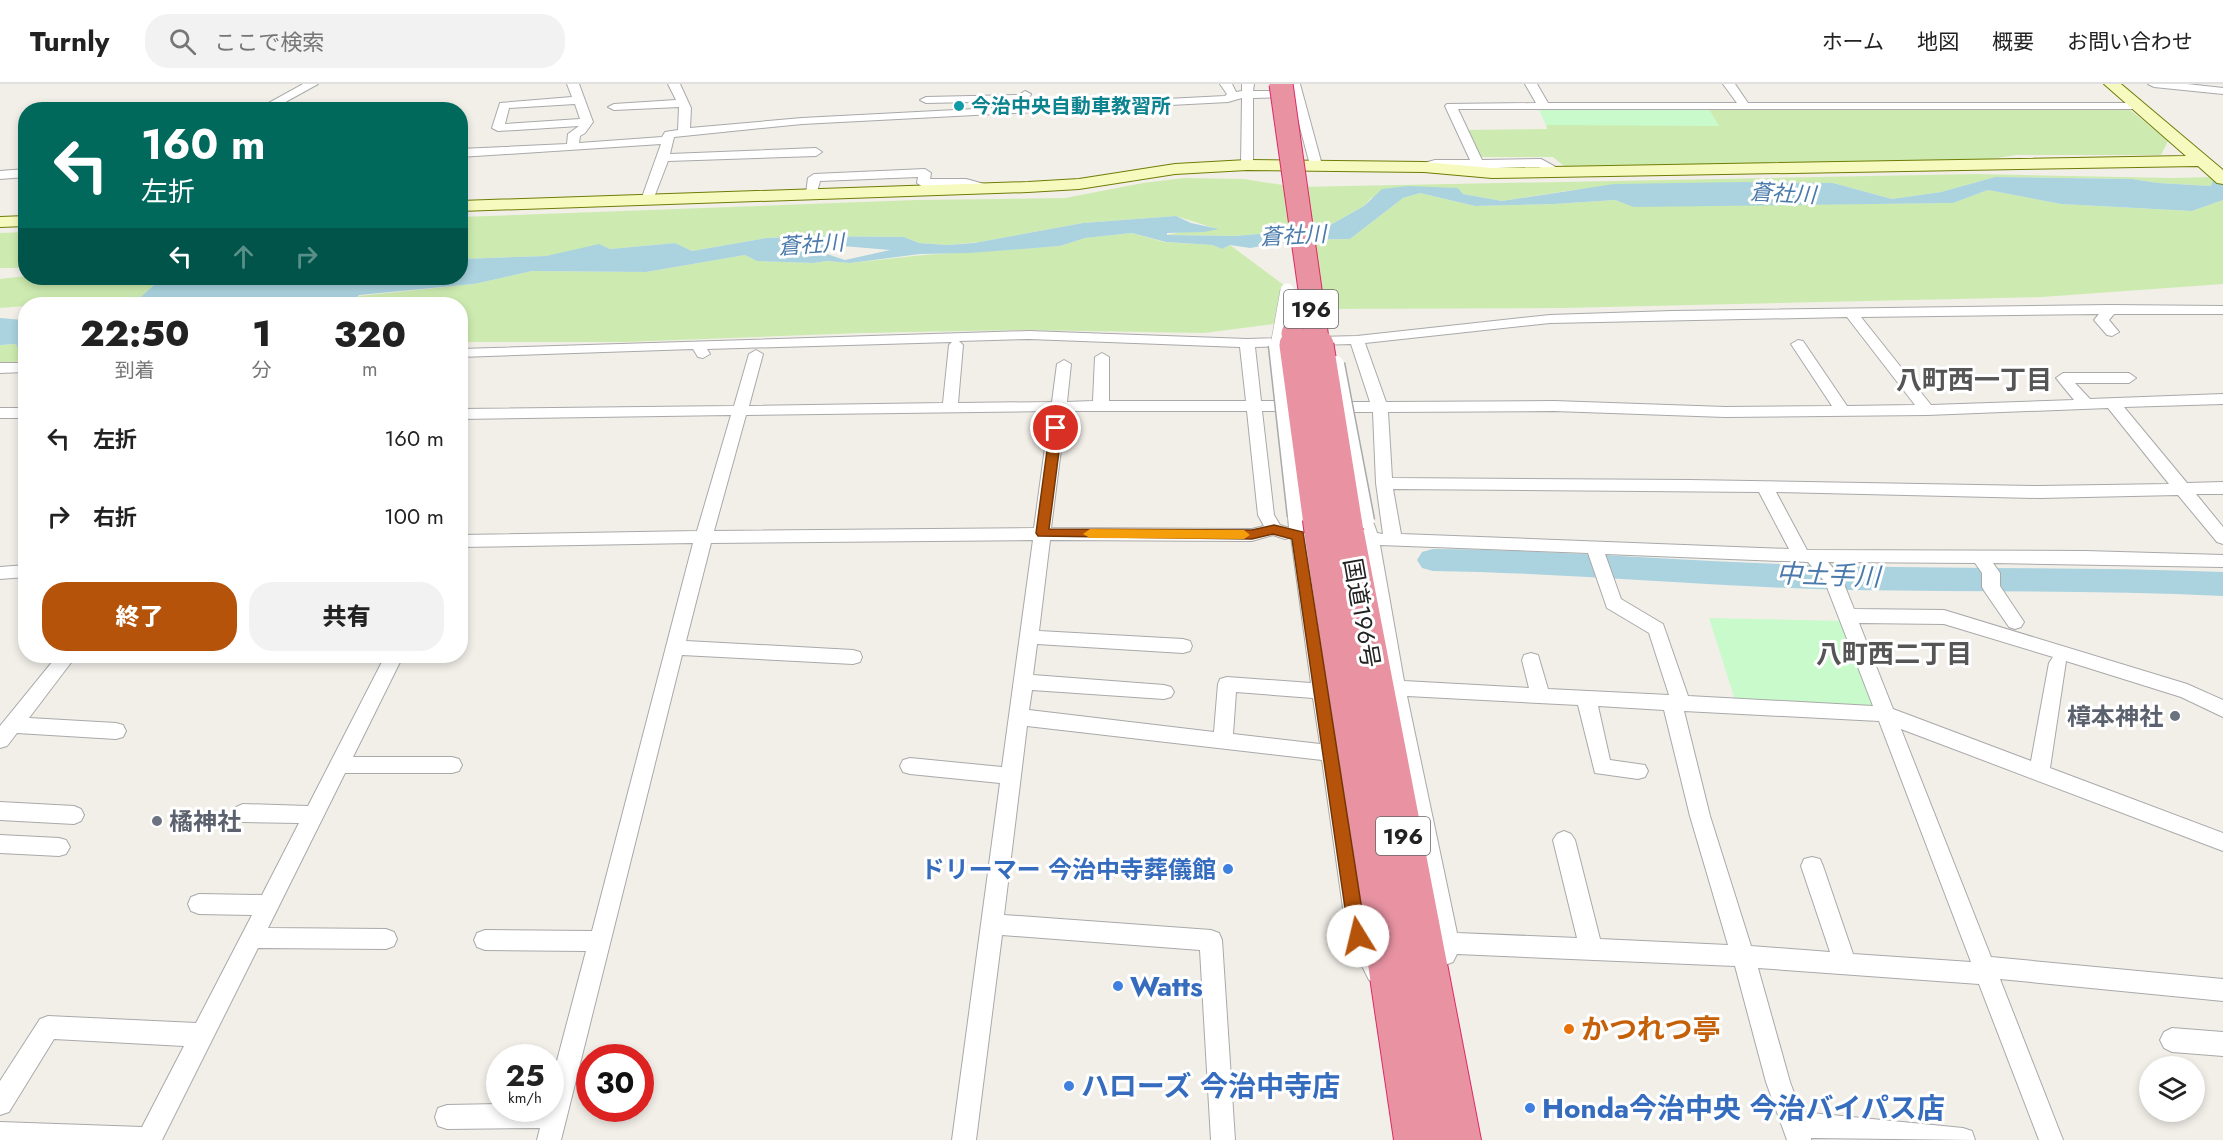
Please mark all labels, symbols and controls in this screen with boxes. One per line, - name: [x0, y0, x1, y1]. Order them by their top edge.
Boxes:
- search box: [145, 14, 565, 68]
- text: Turnly: [30, 21, 109, 62]
- icon: search: [166, 25, 199, 58]
- text: ここで検索: [214, 26, 324, 58]
- text: ホーム: [1822, 27, 1884, 57]
- text: 地図: [1917, 27, 1959, 57]
- text: 概要: [1992, 27, 2034, 57]
- text: お問い合わせ: [2067, 27, 2193, 57]
- place label: 今治中央自動車教習所: [971, 92, 1171, 121]
- marker: 今治中央自動車教習所: [952, 99, 966, 113]
- text: 160 m: [141, 114, 265, 175]
- icon: left: [42, 126, 120, 204]
- text: 左折: [141, 172, 195, 211]
- water label: 蒼社川: [1749, 175, 1819, 211]
- water label: 蒼社川: [1259, 217, 1329, 253]
- water label: 蒼社川: [777, 226, 847, 262]
- icon: left: [164, 240, 197, 273]
- icon: ahead: [227, 240, 260, 273]
- icon: right: [290, 240, 323, 273]
- road number: 196: [1284, 290, 1338, 328]
- text: 22:50: [80, 307, 190, 359]
- text: 1: [252, 307, 271, 359]
- text: 320: [334, 308, 406, 360]
- text: m: [362, 355, 378, 384]
- text: 到着: [115, 356, 155, 385]
- text: 分: [252, 356, 272, 385]
- district label: 八町西一丁目: [1896, 361, 2052, 399]
- pin: [1030, 402, 1081, 453]
- icon: arrive: [1039, 411, 1072, 444]
- icon: left: [42, 422, 75, 455]
- text: 160 m: [384, 422, 444, 454]
- text: 左折: [93, 423, 137, 455]
- icon: right: [42, 500, 75, 533]
- text: 100 m: [384, 500, 444, 532]
- text: 右折: [93, 501, 137, 533]
- water label: 中土手川: [1775, 554, 1884, 596]
- street label: 国道196号: [1335, 556, 1389, 670]
- button: 終了: [42, 582, 237, 651]
- button: 共有: [249, 582, 444, 651]
- district label: 八町西二丁目: [1816, 635, 1972, 673]
- place label: 樟本神社: [2067, 699, 2163, 734]
- marker: 樟本神社: [2168, 709, 2182, 723]
- place label: 橘神社: [169, 804, 241, 839]
- marker: 橘神社: [150, 814, 164, 828]
- road number: 196: [1376, 817, 1430, 855]
- place label: ドリーマー 今治中寺葬儀館: [921, 852, 1216, 887]
- marker: ドリーマー 今治中寺葬儀館: [1221, 862, 1235, 876]
- position arrow: [1326, 904, 1390, 968]
- place label: Watts: [1130, 966, 1203, 1007]
- marker: Watts: [1111, 979, 1125, 993]
- place label: かつれつ亭: [1581, 1009, 1720, 1050]
- marker: かつれつ亭: [1562, 1022, 1576, 1036]
- speed limit sign: 30: [576, 1044, 654, 1122]
- text: 25: [505, 1054, 545, 1097]
- map controls: [2139, 1056, 2205, 1122]
- button: layers: [2139, 1056, 2205, 1122]
- place label: ハローズ 今治中寺店: [1081, 1066, 1340, 1107]
- marker: ハローズ 今治中寺店: [1062, 1079, 1076, 1093]
- text: km/h: [508, 1087, 542, 1109]
- place label: Honda今治中央 今治バイパス店: [1542, 1088, 1945, 1129]
- marker: Honda今治中央 今治バイパス店: [1523, 1101, 1537, 1115]

